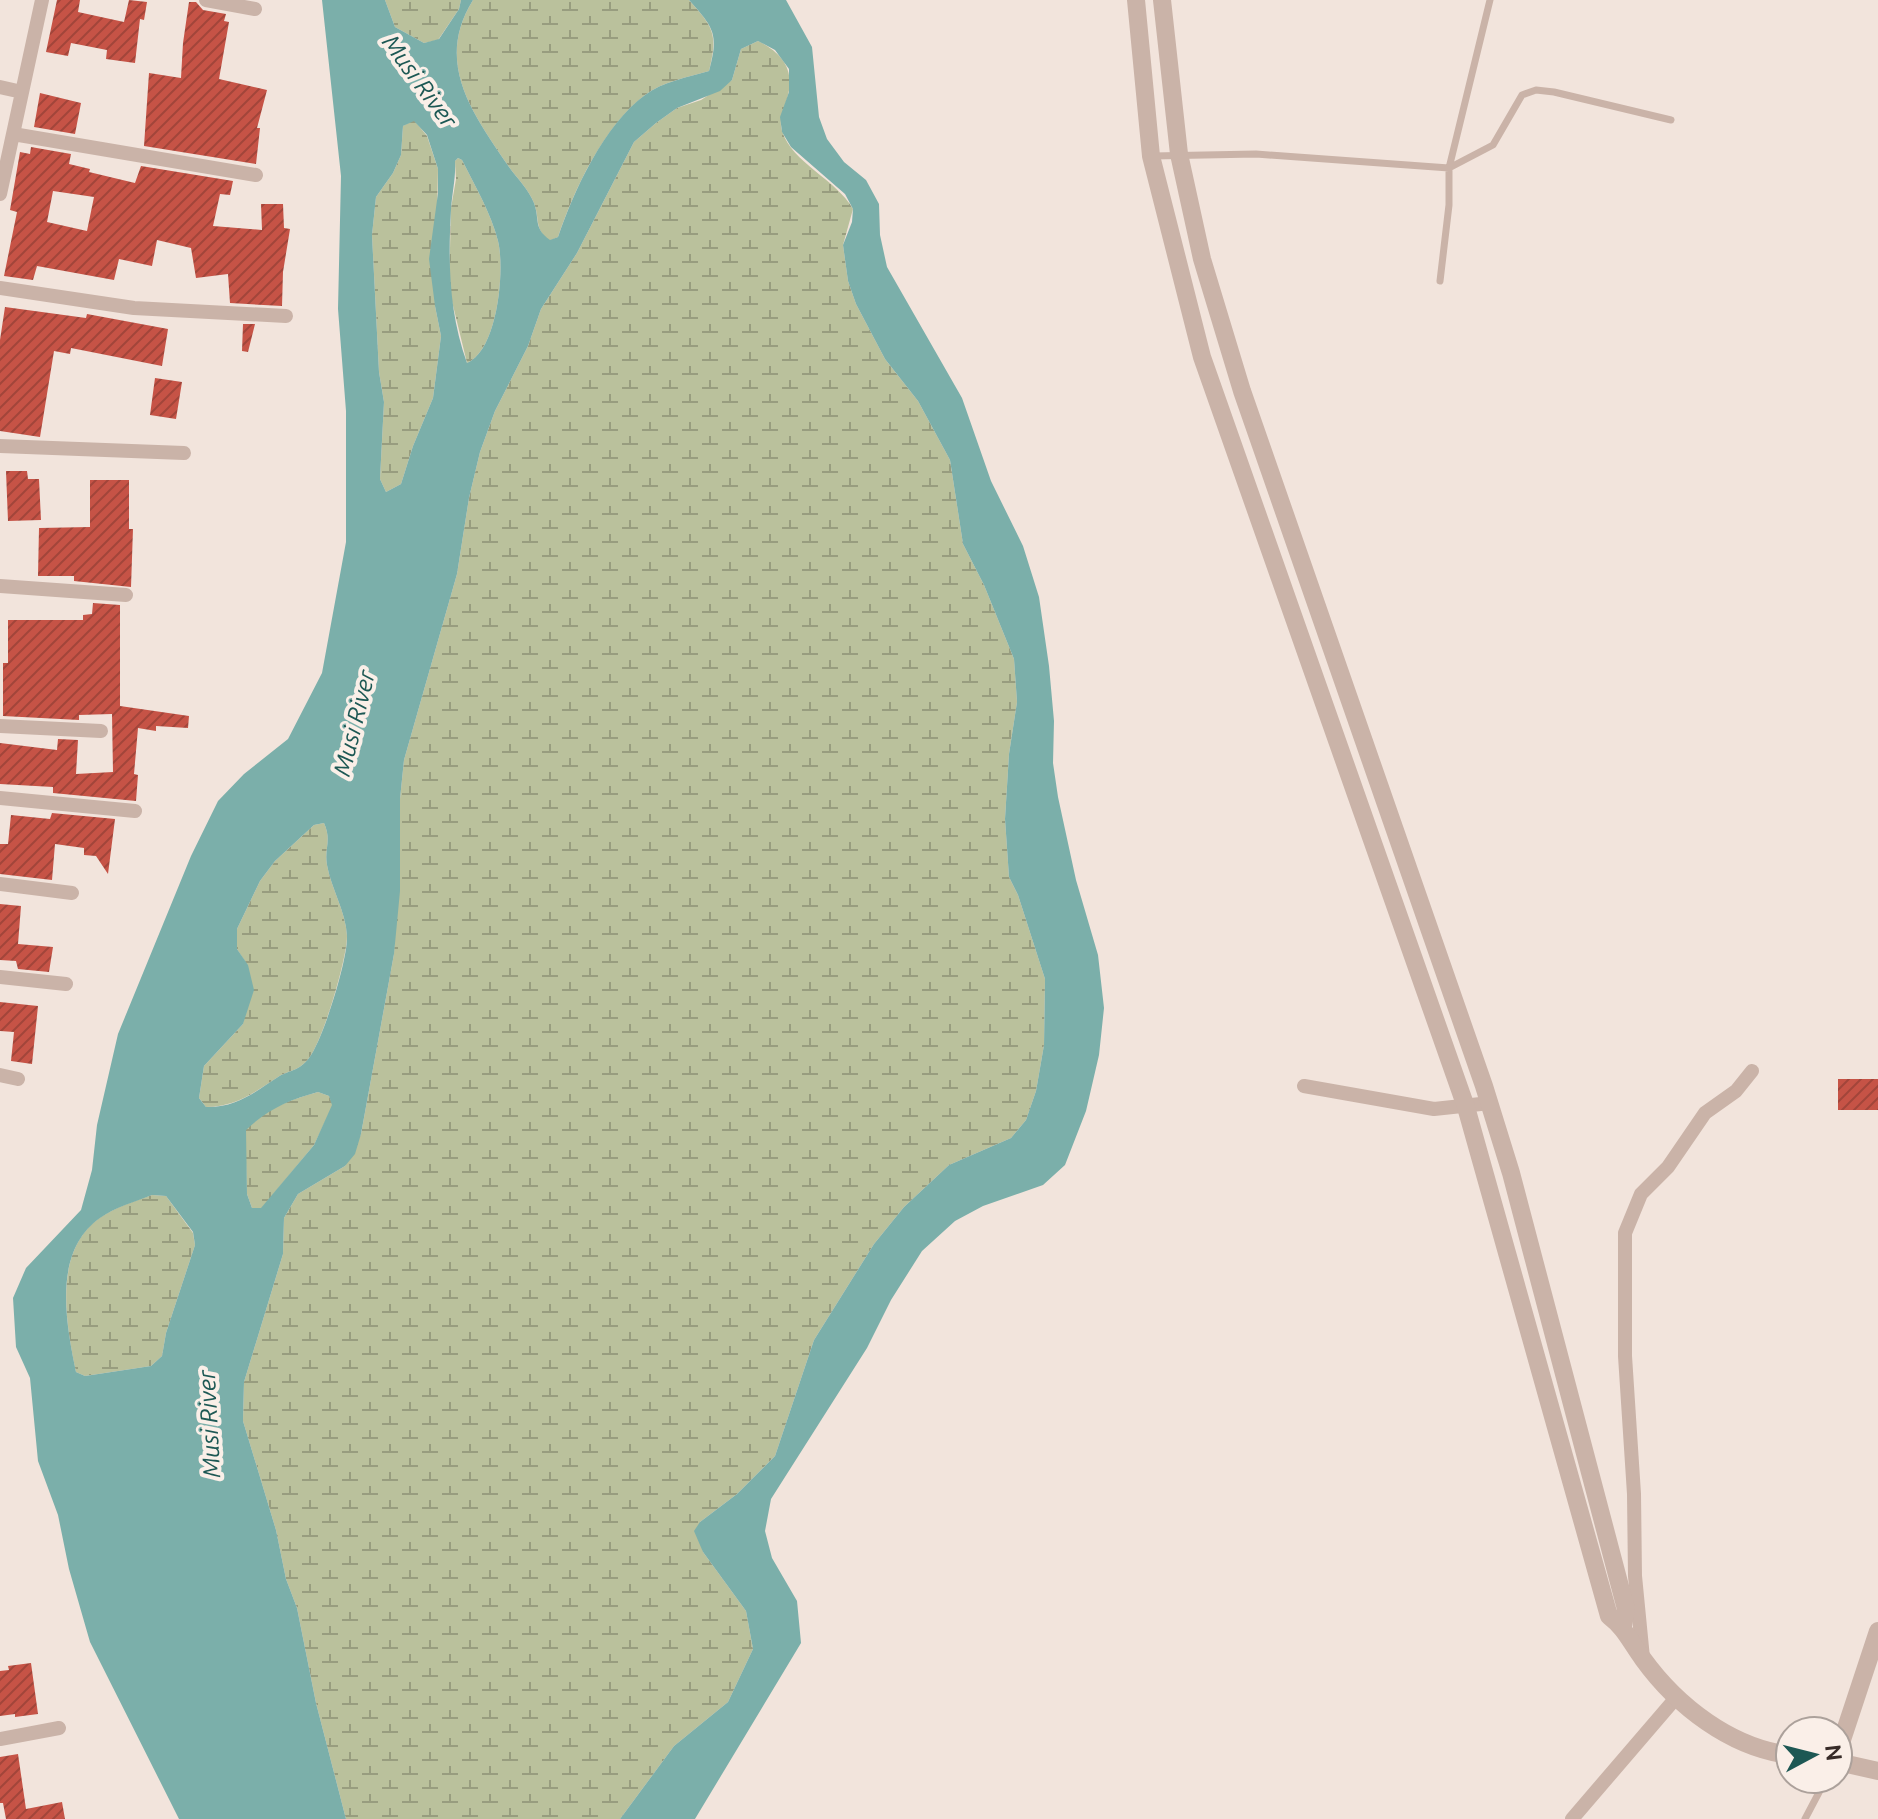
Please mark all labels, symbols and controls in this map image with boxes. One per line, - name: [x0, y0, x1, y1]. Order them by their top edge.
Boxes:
- water label: Musi River: [377, 29, 463, 133]
- water label: Musi River: [328, 666, 380, 779]
- water label: Musi River: [193, 1368, 225, 1479]
- north arrow: [1774, 1715, 1854, 1795]
- text: N: [1821, 1743, 1848, 1762]

